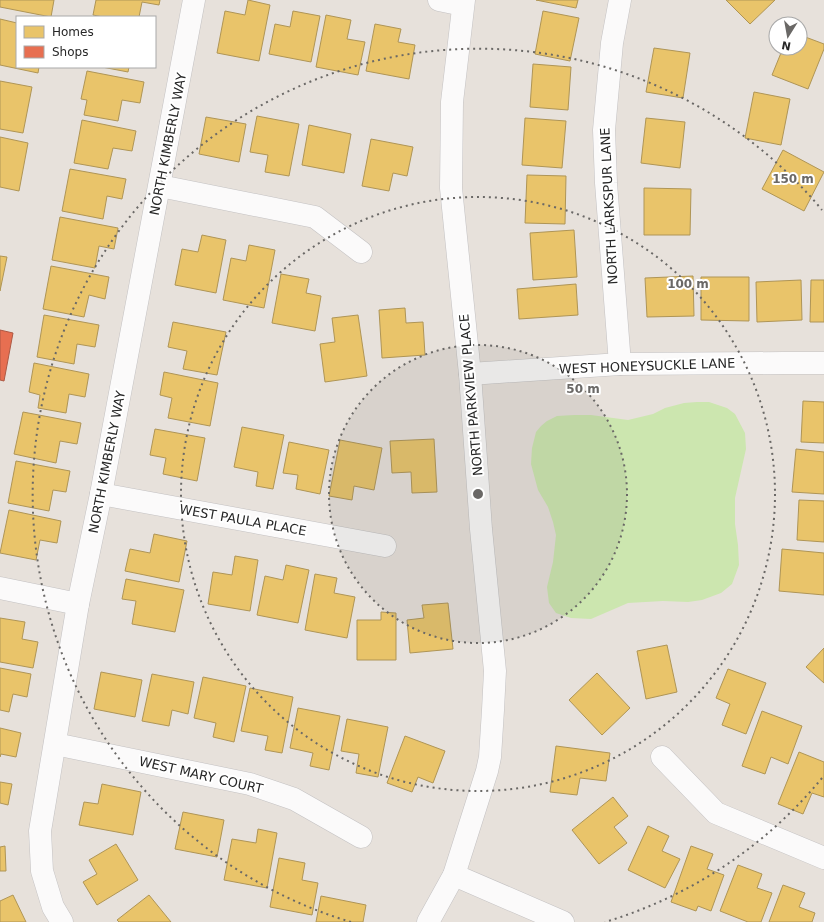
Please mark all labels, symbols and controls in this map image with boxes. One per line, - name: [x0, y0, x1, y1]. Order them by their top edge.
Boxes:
- legend: [16, 16, 156, 68]
- north arrow: [768, 16, 808, 56]
- text: Homes: [52, 25, 94, 39]
- text: N: [780, 38, 792, 53]
- text: Shops: [52, 45, 88, 59]
- street label: NORTH KIMBERLY WAY: [147, 71, 189, 217]
- street label: NORTH LARKSPUR LANE: [597, 127, 621, 285]
- text: 150 m: [772, 172, 814, 186]
- text: 100 m: [667, 277, 709, 291]
- street label: NORTH PARKVIEW PLACE: [456, 313, 486, 477]
- street label: WEST HONEYSUCKLE LANE: [558, 355, 736, 377]
- text: 50 m: [566, 382, 600, 396]
- street label: NORTH KIMBERLY WAY: [86, 389, 128, 535]
- centre of rings: [471, 487, 485, 501]
- street label: WEST PAULA PLACE: [178, 501, 308, 539]
- street label: WEST MARY COURT: [138, 753, 264, 797]

